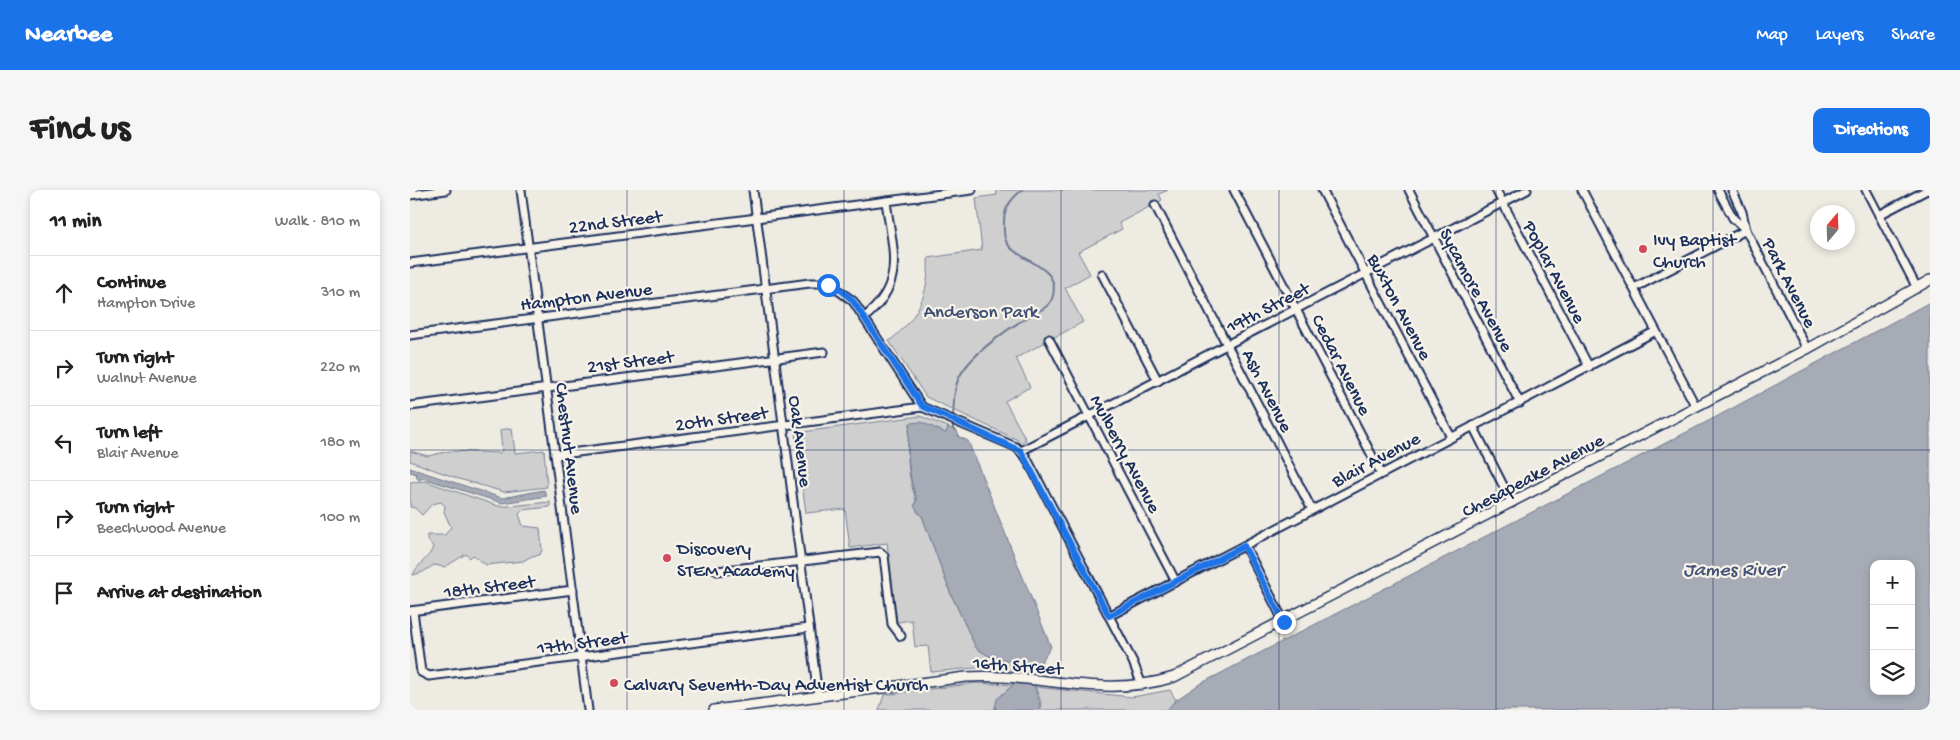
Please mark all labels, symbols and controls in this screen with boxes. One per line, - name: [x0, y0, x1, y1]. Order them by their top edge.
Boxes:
- text: Nearbee: [25, 21, 112, 50]
- text: Map: [1756, 25, 1788, 46]
- text: Layers: [1816, 25, 1863, 46]
- text: Share: [1891, 25, 1935, 46]
- button: Directions: [1813, 108, 1930, 153]
- text: Find us: [30, 110, 130, 151]
- north arrow: [1810, 205, 1855, 250]
- street label: 22nd Street: [567, 206, 666, 241]
- text: 11 min: [50, 210, 101, 235]
- text: Walk · 810 m: [275, 213, 360, 232]
- street label: Poplar Avenue: [1516, 217, 1590, 328]
- street label: Sycamore Avenue: [1433, 225, 1517, 357]
- place label: Ivy Baptist Church: [1653, 230, 1738, 275]
- street label: Park Avenue: [1755, 234, 1820, 333]
- marker: Ivy Baptist Church: [1637, 243, 1649, 255]
- street label: Buxton Avenue: [1360, 250, 1436, 365]
- text: Continue: [97, 272, 166, 295]
- route start: [817, 274, 840, 297]
- street label: 19th Street: [1222, 277, 1316, 340]
- icon: ahead: [50, 279, 78, 307]
- street label: Hampton Avenue: [519, 279, 654, 318]
- text: 310 m: [321, 284, 360, 303]
- text: Hampton Drive: [97, 295, 195, 314]
- park label: Anderson Park: [924, 302, 1040, 325]
- street label: Cedar Avenue: [1305, 311, 1375, 420]
- street label: 21st Street: [586, 346, 677, 380]
- street label: Ash Avenue: [1235, 346, 1297, 437]
- text: Turn right: [97, 347, 173, 370]
- icon: right: [50, 354, 78, 382]
- text: 220 m: [320, 359, 360, 378]
- text: Walnut Avenue: [97, 370, 197, 389]
- street label: Chestnut Avenue: [548, 381, 587, 516]
- street label: Mulberry Avenue: [1083, 392, 1165, 518]
- street label: Oak Avenue: [781, 394, 816, 489]
- street label: 20th Street: [674, 402, 771, 438]
- text: Turn left: [97, 422, 161, 445]
- street label: Blair Avenue: [1328, 428, 1425, 494]
- icon: left: [50, 429, 78, 457]
- street label: Chesapeake Avenue: [1459, 430, 1609, 524]
- text: 180 m: [321, 434, 360, 453]
- text: Blair Avenue: [97, 445, 179, 464]
- text: Turn right: [97, 497, 173, 520]
- icon: right: [50, 504, 78, 532]
- text: 100 m: [320, 509, 360, 528]
- text: Beechwood Avenue: [97, 520, 226, 539]
- place label: Discovery STEM Academy: [675, 539, 795, 584]
- marker: Discovery STEM Academy: [661, 552, 673, 564]
- water label: James River: [1683, 560, 1787, 583]
- map controls: [1870, 560, 1915, 695]
- button: +: [1870, 560, 1915, 605]
- street label: 18th Street: [442, 571, 538, 606]
- icon: arrive: [50, 579, 78, 607]
- text: Arrive at destination: [97, 582, 261, 605]
- button: −: [1870, 605, 1915, 650]
- route end: [1273, 611, 1296, 634]
- street label: 17th Street: [535, 627, 631, 662]
- button: layers: [1870, 650, 1915, 695]
- street label: 16th Street: [971, 653, 1066, 682]
- place label: Calvary Seventh-Day Adventist Church: [624, 675, 929, 698]
- marker: Calvary Seventh-Day Adventist Church: [608, 677, 620, 689]

